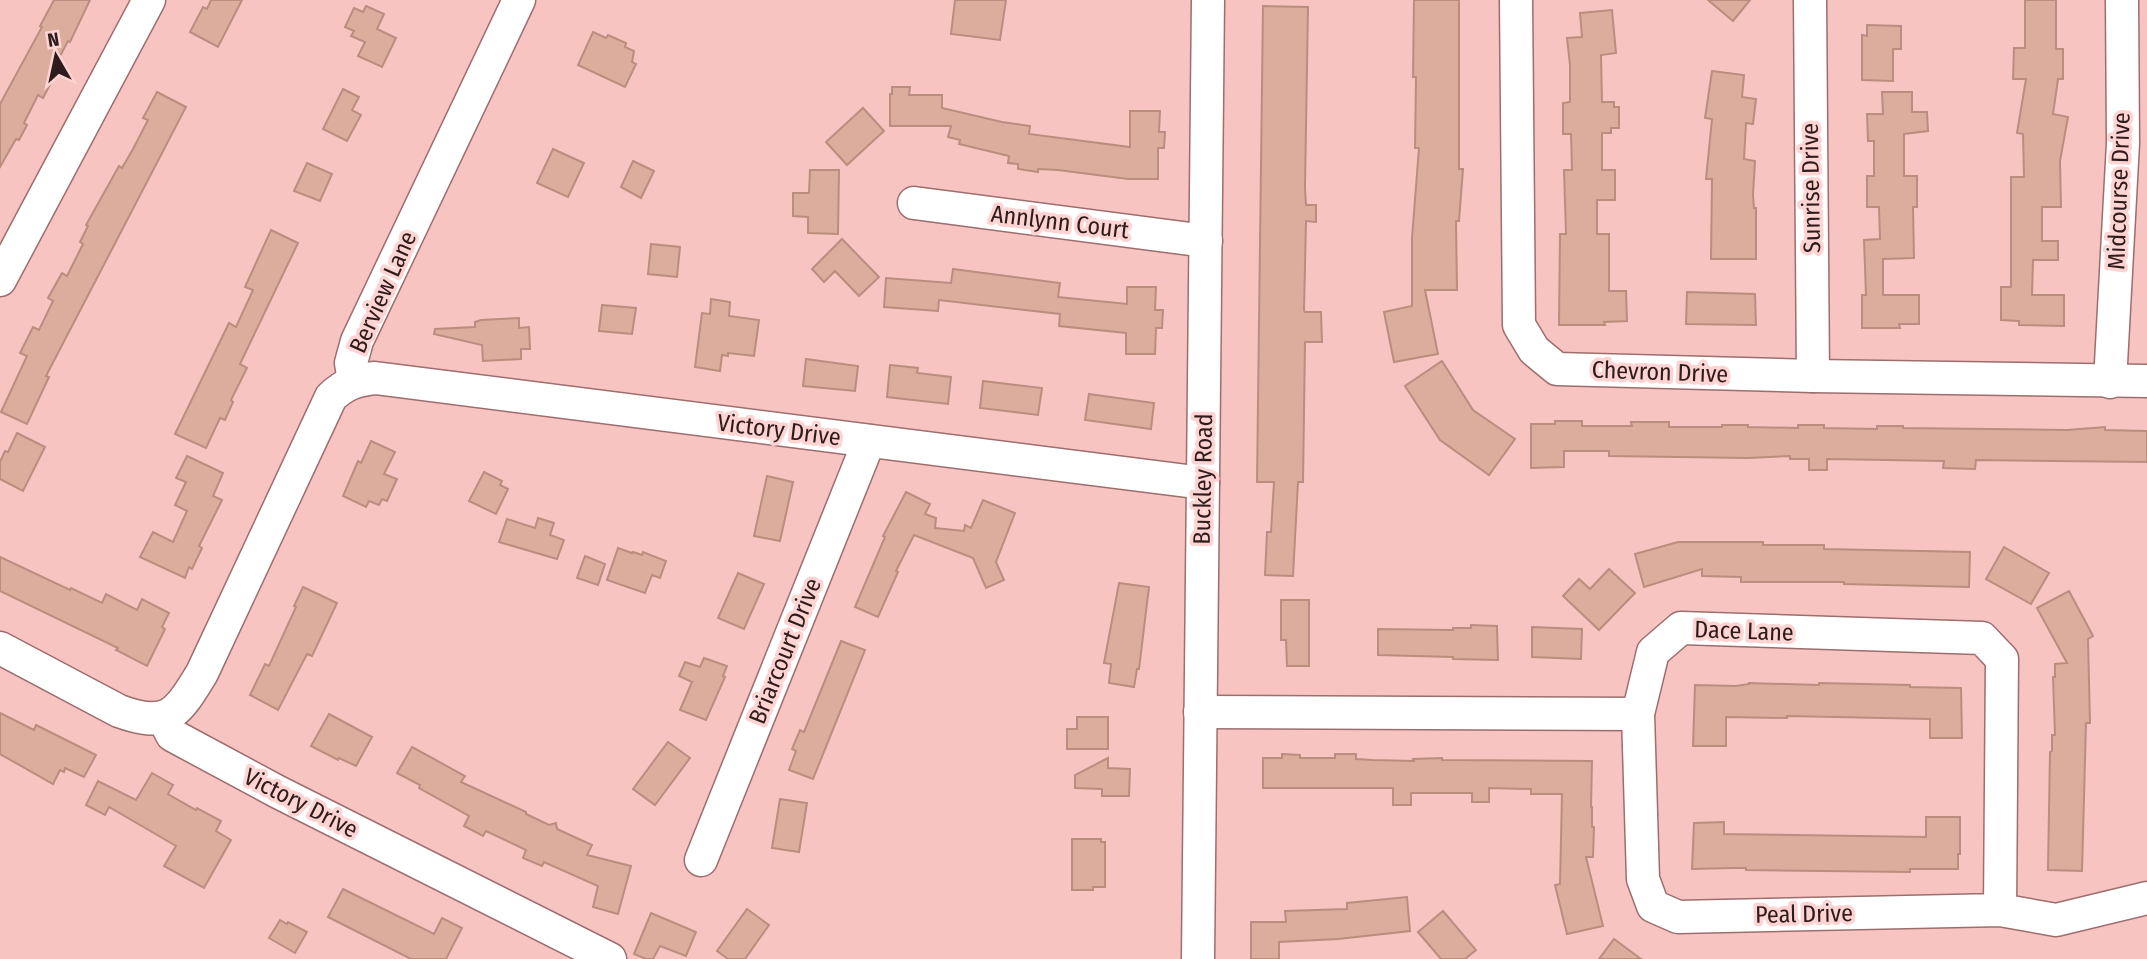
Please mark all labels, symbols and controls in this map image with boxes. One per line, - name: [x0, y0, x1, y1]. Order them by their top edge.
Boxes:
- north arrow: [21, 21, 91, 91]
- text: N: [46, 27, 61, 52]
- street label: Midcourse Drive: [2102, 112, 2136, 270]
- street label: Sunrise Drive: [1796, 123, 1826, 253]
- street label: Annlynn Court: [989, 200, 1131, 244]
- street label: Berview Lane: [344, 227, 422, 357]
- street label: Chevron Drive: [1591, 356, 1729, 388]
- street label: Victory Drive: [716, 409, 842, 451]
- street label: Buckley Road: [1188, 413, 1218, 545]
- street label: Briarcourt Drive: [743, 574, 827, 728]
- street label: Dace Lane: [1694, 615, 1794, 647]
- street label: Victory Drive: [239, 762, 363, 844]
- street label: Peal Drive: [1755, 899, 1853, 929]

